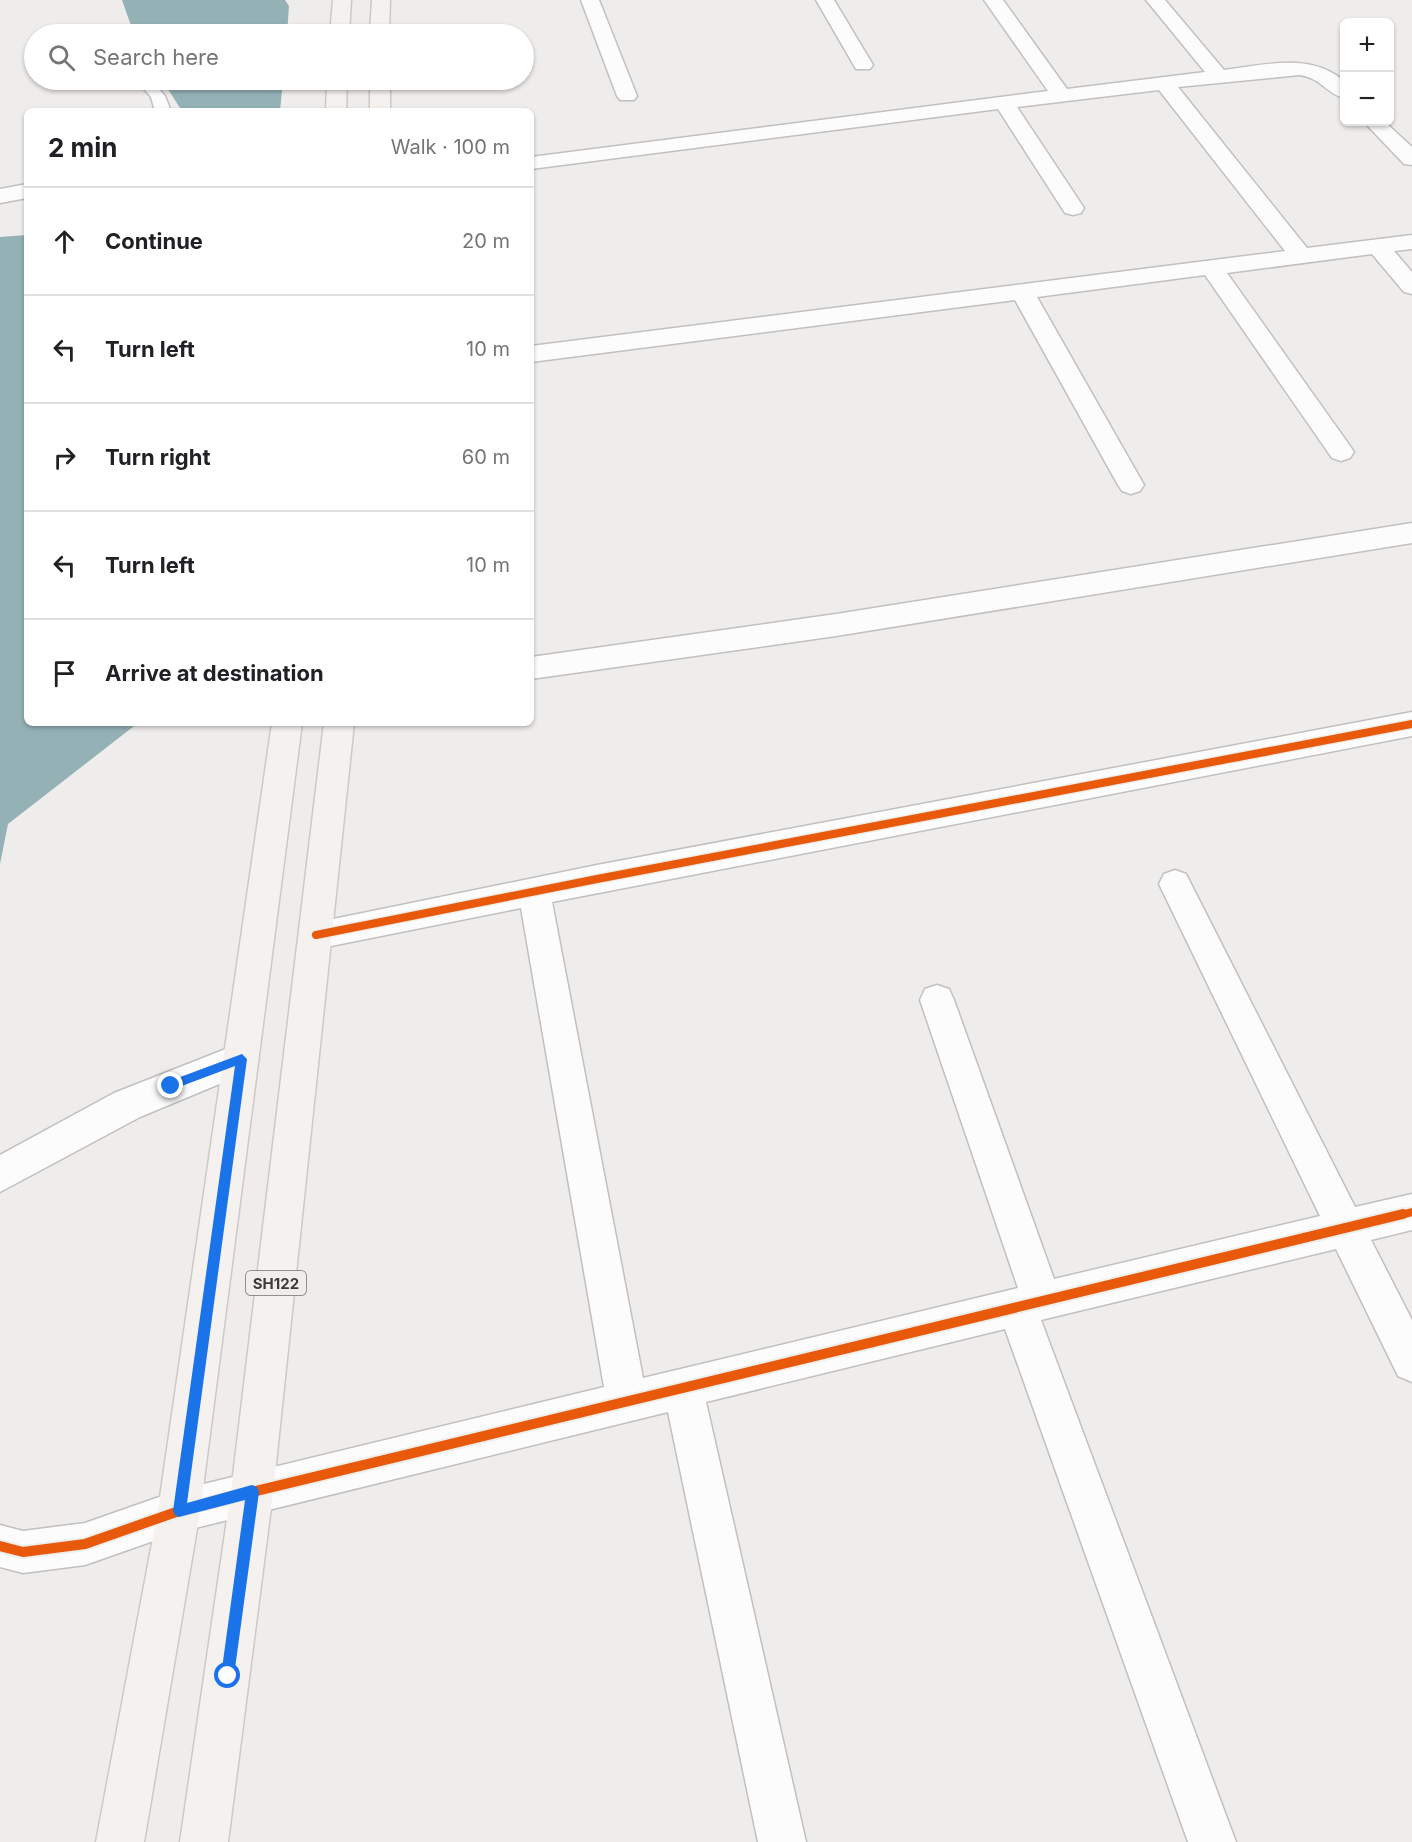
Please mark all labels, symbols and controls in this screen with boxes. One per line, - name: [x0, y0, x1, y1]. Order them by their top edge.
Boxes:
- map controls: [1340, 18, 1394, 126]
- button: +: [1340, 18, 1394, 72]
- search box: [24, 24, 534, 90]
- icon: search: [45, 41, 78, 74]
- text: Search here: [93, 44, 219, 70]
- button: −: [1340, 72, 1394, 126]
- text: 2 min: [48, 132, 118, 163]
- text: Walk · 100 m: [391, 135, 510, 159]
- icon: ahead: [48, 225, 81, 258]
- text: Continue: [105, 228, 203, 254]
- text: 20 m: [462, 229, 510, 253]
- icon: left: [48, 333, 81, 366]
- text: Turn left: [105, 336, 195, 362]
- text: 10 m: [466, 337, 510, 361]
- icon: right: [48, 441, 81, 474]
- text: Turn right: [105, 444, 211, 470]
- text: 60 m: [462, 445, 510, 469]
- icon: left: [48, 549, 81, 582]
- text: Turn left: [105, 552, 195, 578]
- text: 10 m: [466, 553, 510, 577]
- icon: arrive: [48, 657, 81, 690]
- text: Arrive at destination: [105, 660, 324, 686]
- route end: [157, 1072, 183, 1098]
- road number: SH122: [246, 1271, 306, 1295]
- route start: [214, 1662, 240, 1688]

